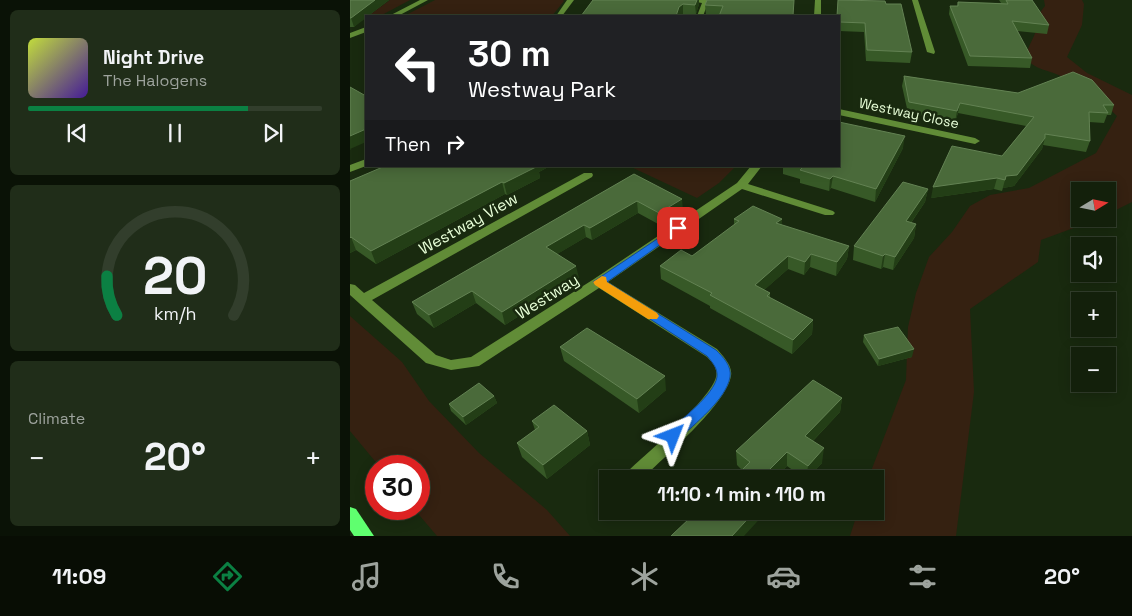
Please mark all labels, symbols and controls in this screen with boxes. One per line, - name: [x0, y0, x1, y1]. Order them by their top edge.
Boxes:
- text: 30 m: [468, 32, 551, 76]
- icon: left: [385, 35, 450, 100]
- text: Night Drive: [103, 45, 204, 70]
- text: The Halogens: [103, 70, 207, 91]
- text: Westway Park: [468, 75, 616, 103]
- street label: Westway Close: [857, 94, 961, 132]
- icon: previous: [63, 119, 91, 147]
- icon: pause: [161, 119, 189, 147]
- icon: next: [259, 119, 287, 147]
- icon: right: [441, 130, 469, 158]
- text: Then: [385, 132, 431, 157]
- north arrow: [1071, 182, 1116, 228]
- map controls: [1071, 182, 1116, 392]
- street label: Westway View: [415, 188, 522, 259]
- pin: [657, 207, 699, 249]
- icon: arrive: [664, 214, 692, 242]
- button: sound: [1071, 237, 1116, 282]
- text: 20: [143, 243, 207, 309]
- street label: Westway: [512, 269, 583, 324]
- button: +: [1071, 292, 1116, 337]
- text: km/h: [154, 302, 196, 325]
- button: −: [1071, 347, 1116, 392]
- text: Climate: [28, 408, 85, 429]
- position arrow: [646, 409, 698, 461]
- text: 20°: [144, 433, 206, 481]
- text: −: [28, 440, 45, 476]
- text: +: [305, 440, 322, 476]
- speed limit sign: 30: [365, 455, 430, 520]
- text: 11:10 · 1 min · 110 m: [657, 482, 826, 507]
- icon: directions: [210, 559, 245, 594]
- icon: music: [349, 559, 384, 594]
- icon: phone: [488, 559, 523, 594]
- icon: climate: [627, 559, 662, 594]
- icon: car: [766, 559, 801, 594]
- icon: filters: [905, 559, 940, 594]
- text: 11:09: [52, 562, 106, 590]
- text: 20°: [1044, 562, 1080, 590]

